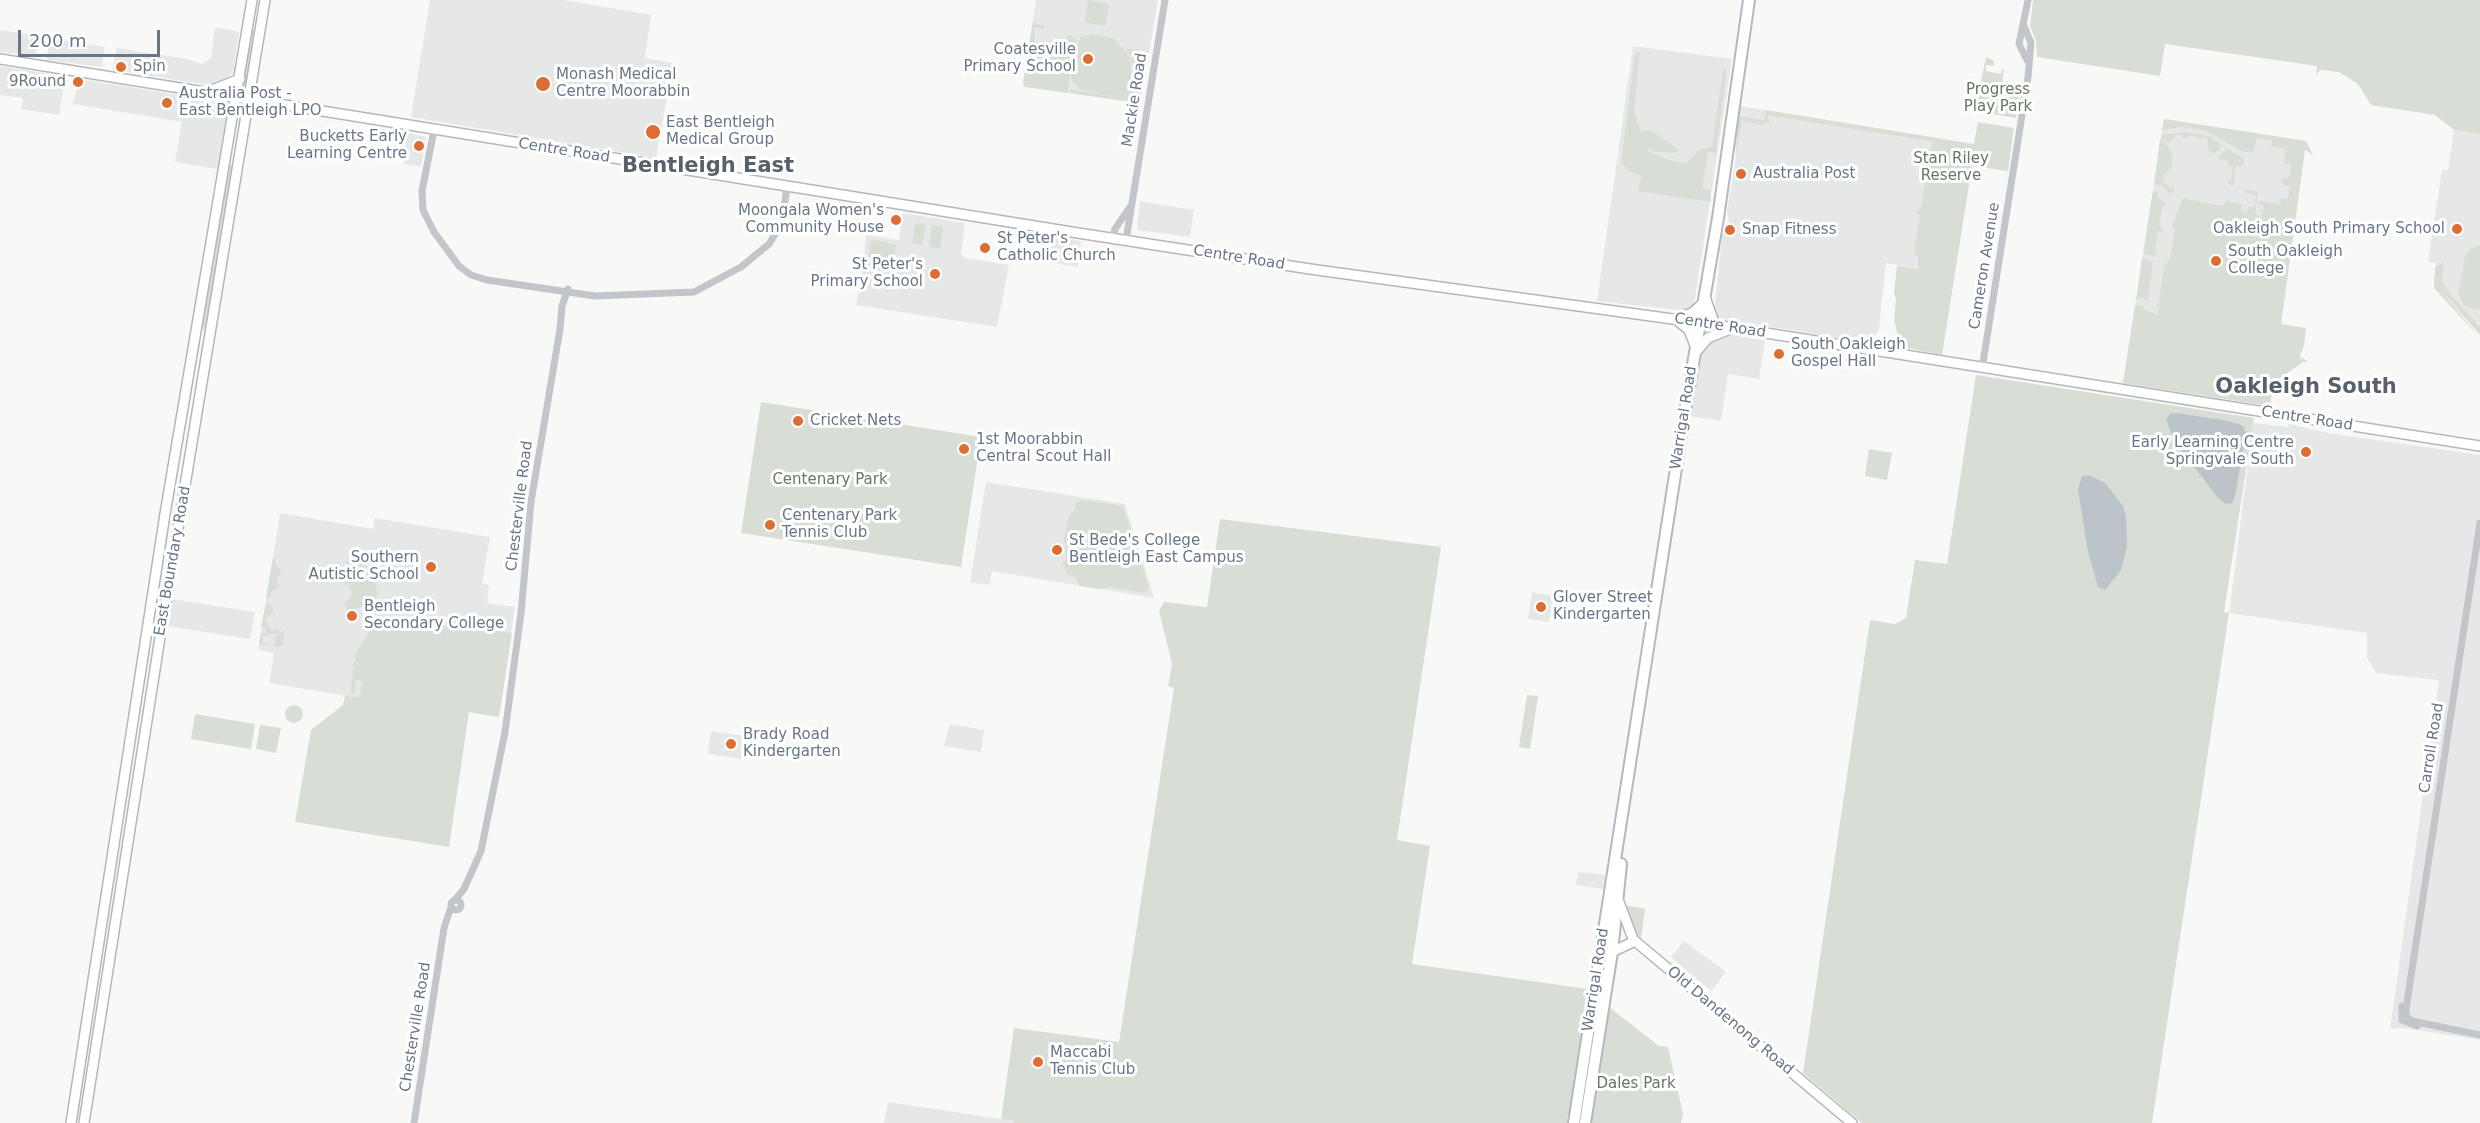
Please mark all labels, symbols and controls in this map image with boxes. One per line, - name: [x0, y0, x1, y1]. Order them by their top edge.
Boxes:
- scale bar: [21, 18, 164, 56]
- text: 200 m: [29, 30, 87, 51]
- place label: Coatesville Primary School: [963, 41, 1076, 76]
- marker: Coatesville Primary School: [1081, 52, 1095, 66]
- street label: Mackie Road: [1119, 52, 1151, 148]
- place label: Spin: [133, 58, 166, 76]
- marker: Spin: [114, 60, 128, 74]
- place label: Monash Medical Centre Moorabbin: [556, 66, 690, 101]
- place label: 9Round: [9, 73, 66, 91]
- marker: 9Round: [71, 75, 85, 89]
- marker: Monash Medical Centre Moorabbin: [534, 75, 552, 93]
- park label: Progress Play Park: [1964, 81, 2032, 116]
- place label: Australia Post - East Bentleigh LPO: [179, 85, 322, 120]
- marker: Australia Post - East Bentleigh LPO: [160, 96, 174, 110]
- place label: East Bentleigh Medical Group: [666, 114, 775, 149]
- marker: East Bentleigh Medical Group: [644, 123, 662, 141]
- place label: Bucketts Early Learning Centre: [287, 128, 407, 163]
- street label: Centre Road: [517, 135, 611, 167]
- marker: Bucketts Early Learning Centre: [412, 139, 426, 153]
- park label: Stan Riley Reserve: [1913, 150, 1989, 185]
- district label: Bentleigh East: [622, 154, 794, 180]
- place label: Australia Post: [1753, 165, 1856, 183]
- marker: Australia Post: [1734, 167, 1748, 181]
- street label: Cameron Avenue: [1966, 201, 2004, 331]
- place label: Moongala Women's Community House: [738, 202, 884, 237]
- marker: Moongala Women's Community House: [889, 213, 903, 227]
- place label: Oakleigh South Primary School: [2213, 220, 2445, 238]
- place label: Snap Fitness: [1742, 221, 1836, 239]
- marker: Oakleigh South Primary School: [2450, 222, 2464, 236]
- marker: Snap Fitness: [1723, 223, 1737, 237]
- place label: St Peter's Catholic Church: [997, 230, 1116, 265]
- marker: St Peter's Catholic Church: [978, 241, 992, 255]
- street label: Centre Road: [1192, 242, 1286, 274]
- place label: South Oakleigh College: [2228, 243, 2343, 278]
- marker: South Oakleigh College: [2209, 254, 2223, 268]
- place label: St Peter's Primary School: [810, 256, 923, 291]
- marker: St Peter's Primary School: [928, 267, 942, 281]
- street label: Centre Road: [1673, 310, 1767, 342]
- place label: South Oakleigh Gospel Hall: [1791, 336, 1906, 371]
- marker: South Oakleigh Gospel Hall: [1772, 347, 1786, 361]
- street label: Warrigal Road: [1667, 365, 1701, 471]
- district label: Oakleigh South: [2215, 375, 2397, 401]
- street label: Centre Road: [2260, 403, 2354, 435]
- place label: Cricket Nets: [810, 412, 901, 430]
- marker: Cricket Nets: [791, 414, 805, 428]
- place label: 1st Moorabbin Central Scout Hall: [976, 431, 1111, 466]
- place label: Early Learning Centre Springvale South: [2131, 434, 2294, 469]
- street label: Chesterville Road: [503, 440, 537, 572]
- marker: 1st Moorabbin Central Scout Hall: [957, 442, 971, 456]
- marker: Early Learning Centre Springvale South: [2299, 445, 2313, 459]
- park label: Centenary Park: [772, 471, 888, 489]
- street label: East Boundary Road: [151, 485, 195, 637]
- place label: Centenary Park Tennis Club: [782, 507, 897, 542]
- marker: Centenary Park Tennis Club: [763, 518, 777, 532]
- place label: St Bede's College Bentleigh East Campus: [1069, 532, 1244, 567]
- marker: St Bede's College Bentleigh East Campus: [1050, 543, 1064, 557]
- place label: Southern Autistic School: [309, 549, 419, 584]
- marker: Southern Autistic School: [424, 560, 438, 574]
- place label: Glover Street Kindergarten: [1553, 589, 1653, 624]
- place label: Bentleigh Secondary College: [364, 598, 504, 633]
- marker: Glover Street Kindergarten: [1534, 600, 1548, 614]
- marker: Bentleigh Secondary College: [345, 609, 359, 623]
- street label: Carroll Road: [2416, 701, 2448, 795]
- place label: Brady Road Kindergarten: [743, 726, 841, 761]
- marker: Brady Road Kindergarten: [724, 737, 738, 751]
- street label: Warrigal Road: [1579, 927, 1613, 1033]
- street label: Chesterville Road: [397, 961, 435, 1093]
- street label: Old Dandenong Road: [1663, 963, 1797, 1079]
- place label: Maccabi Tennis Club: [1050, 1044, 1135, 1079]
- marker: Maccabi Tennis Club: [1031, 1055, 1045, 1069]
- park label: Dales Park: [1596, 1075, 1676, 1093]

